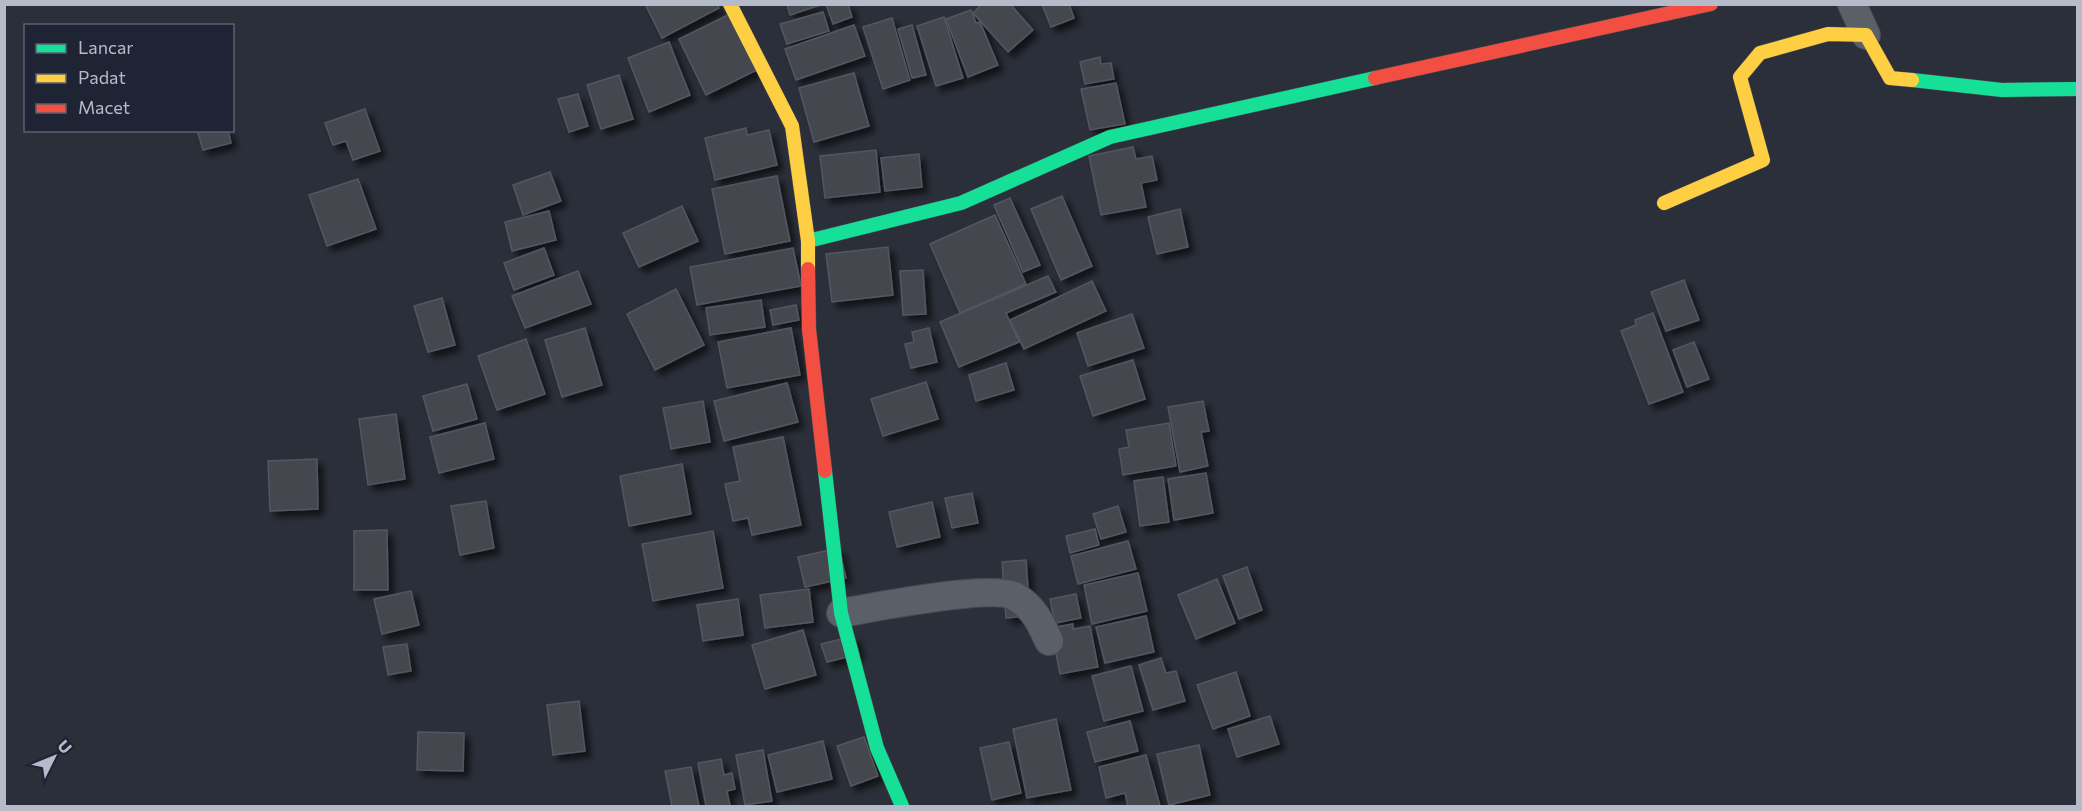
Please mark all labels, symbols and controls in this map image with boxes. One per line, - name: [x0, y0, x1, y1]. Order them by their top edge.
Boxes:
- legend: [24, 24, 234, 132]
- text: Lancar: [78, 36, 134, 58]
- text: Padat: [78, 66, 126, 88]
- text: Macet: [78, 96, 130, 118]
- north arrow: [24, 727, 84, 787]
- text: U: [54, 736, 76, 757]

